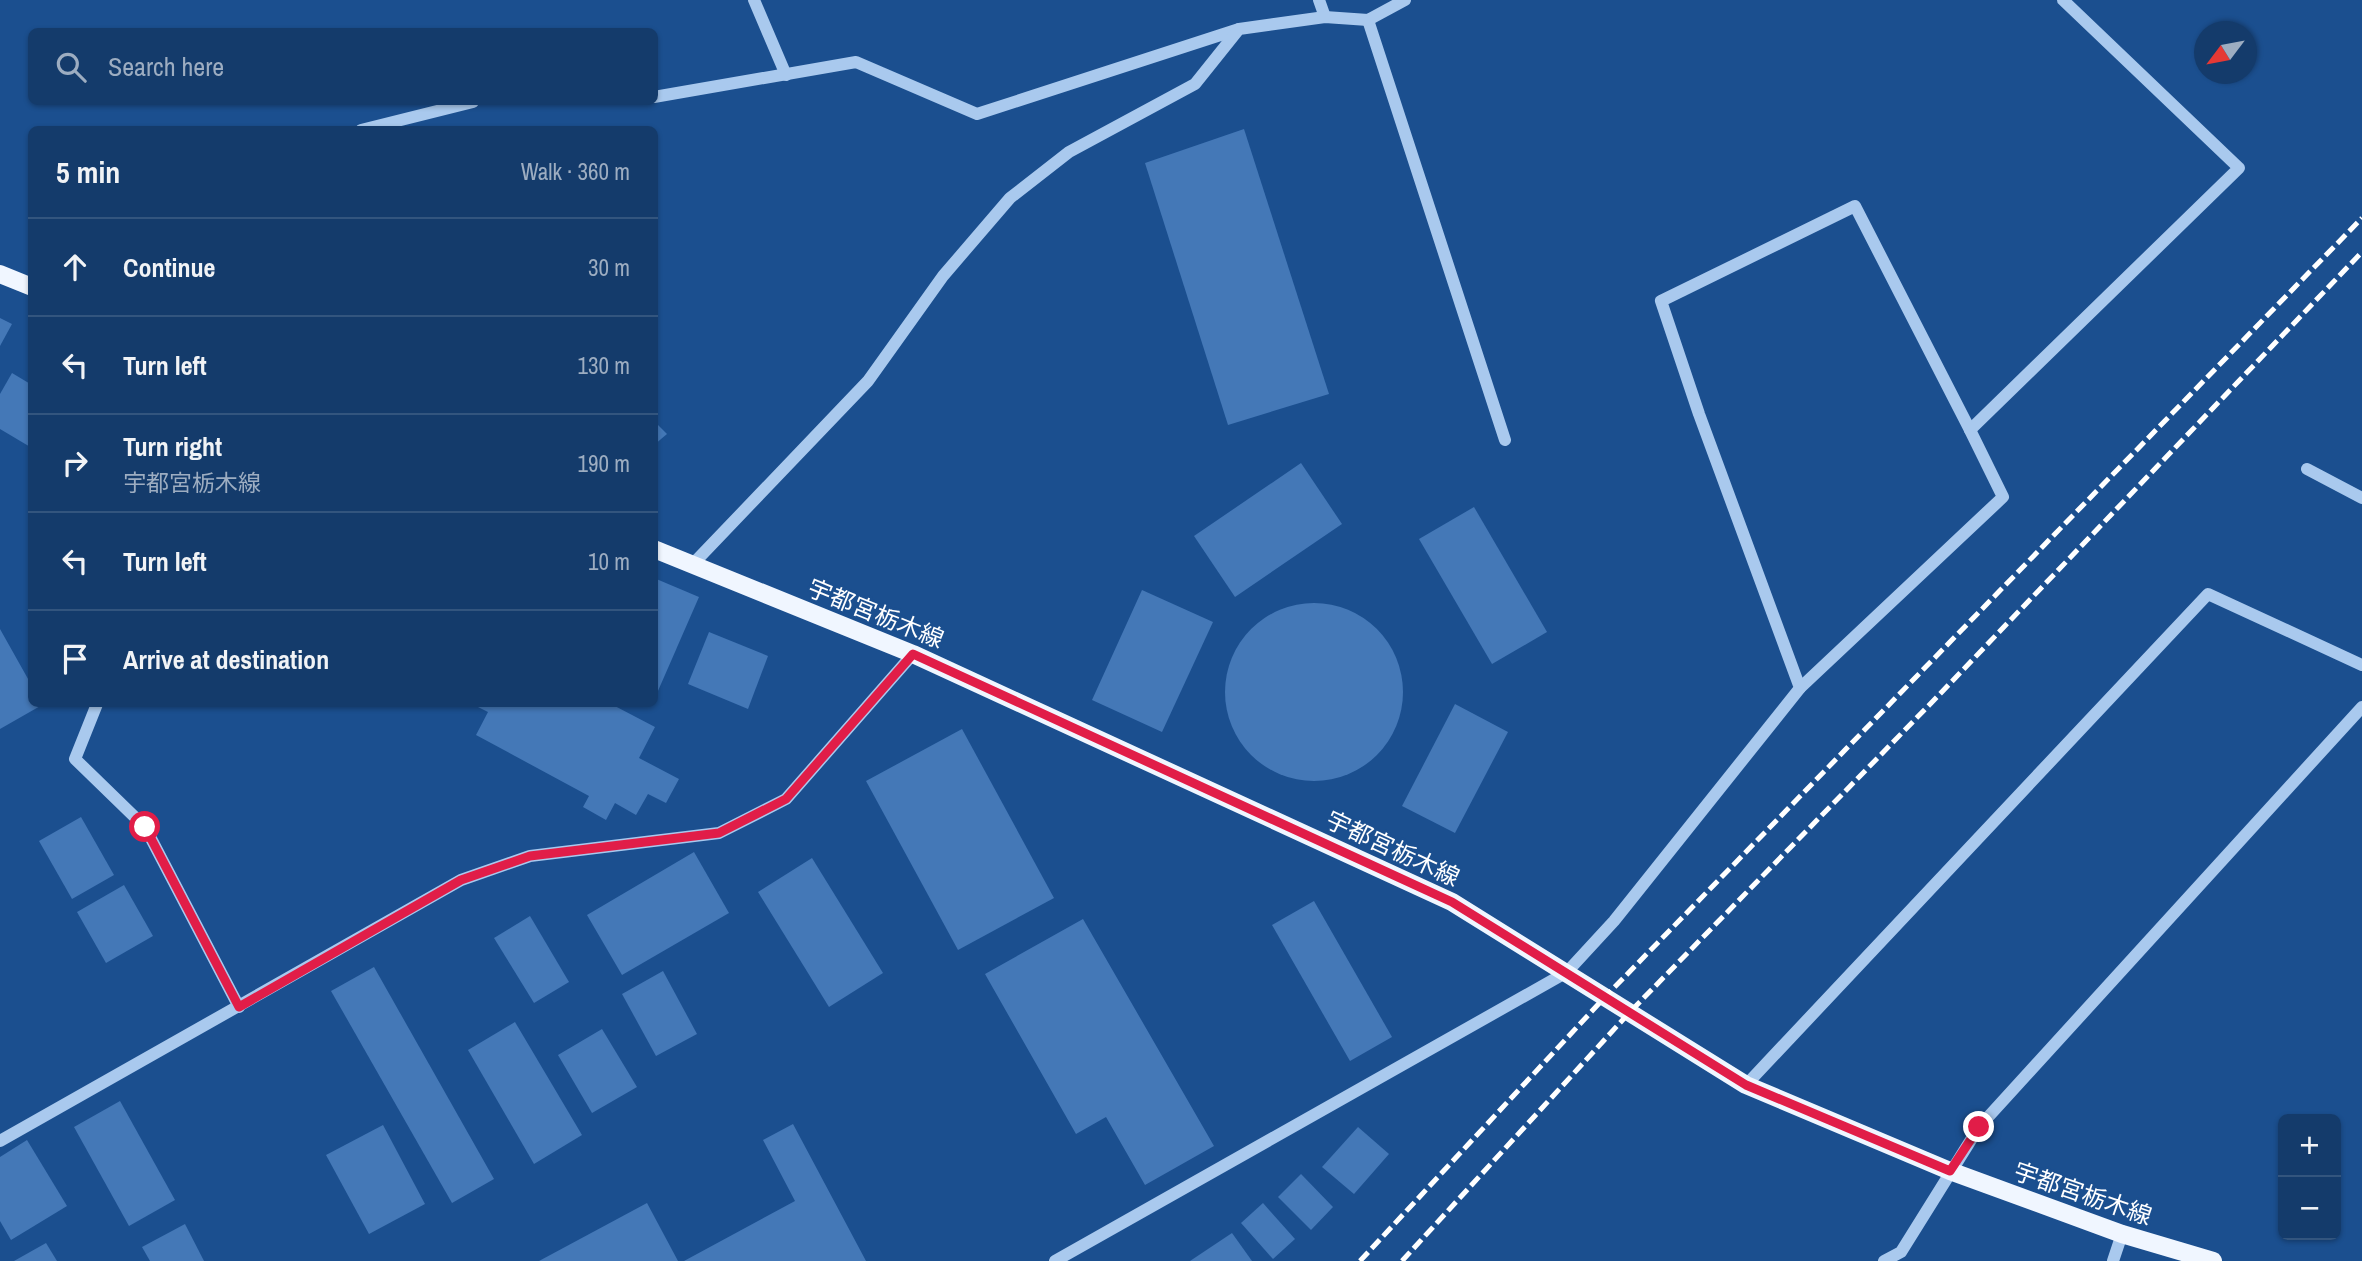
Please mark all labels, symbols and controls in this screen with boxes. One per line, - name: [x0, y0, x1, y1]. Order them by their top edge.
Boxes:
- north arrow: [2194, 21, 2257, 84]
- search box: [28, 28, 658, 105]
- icon: search: [52, 48, 90, 86]
- text: Search here: [108, 49, 224, 84]
- text: 5 min: [56, 152, 120, 192]
- text: Walk · 360 m: [521, 156, 630, 187]
- icon: ahead: [56, 248, 94, 286]
- text: Continue: [123, 250, 215, 285]
- text: 30 m: [588, 252, 630, 283]
- icon: left: [56, 346, 94, 384]
- text: Turn left: [123, 348, 207, 383]
- text: 130 m: [578, 350, 630, 381]
- text: Turn right: [123, 429, 222, 464]
- icon: right: [56, 444, 94, 482]
- text: 190 m: [578, 448, 630, 479]
- text: 宇都宮栃木線: [123, 467, 261, 498]
- icon: left: [56, 542, 94, 580]
- text: Turn left: [123, 544, 207, 579]
- text: 10 m: [588, 546, 630, 577]
- street label: 宇都宮栃木線: [803, 571, 949, 655]
- icon: arrive: [56, 640, 94, 678]
- text: Arrive at destination: [123, 642, 329, 677]
- street label: 宇都宮栃木線: [1321, 803, 1465, 893]
- route start: [129, 811, 160, 842]
- route end: [1963, 1111, 1994, 1142]
- map controls: [2278, 1114, 2341, 1240]
- button: +: [2278, 1114, 2341, 1177]
- street label: 宇都宮栃木線: [2010, 1154, 2156, 1232]
- button: −: [2278, 1177, 2341, 1240]

